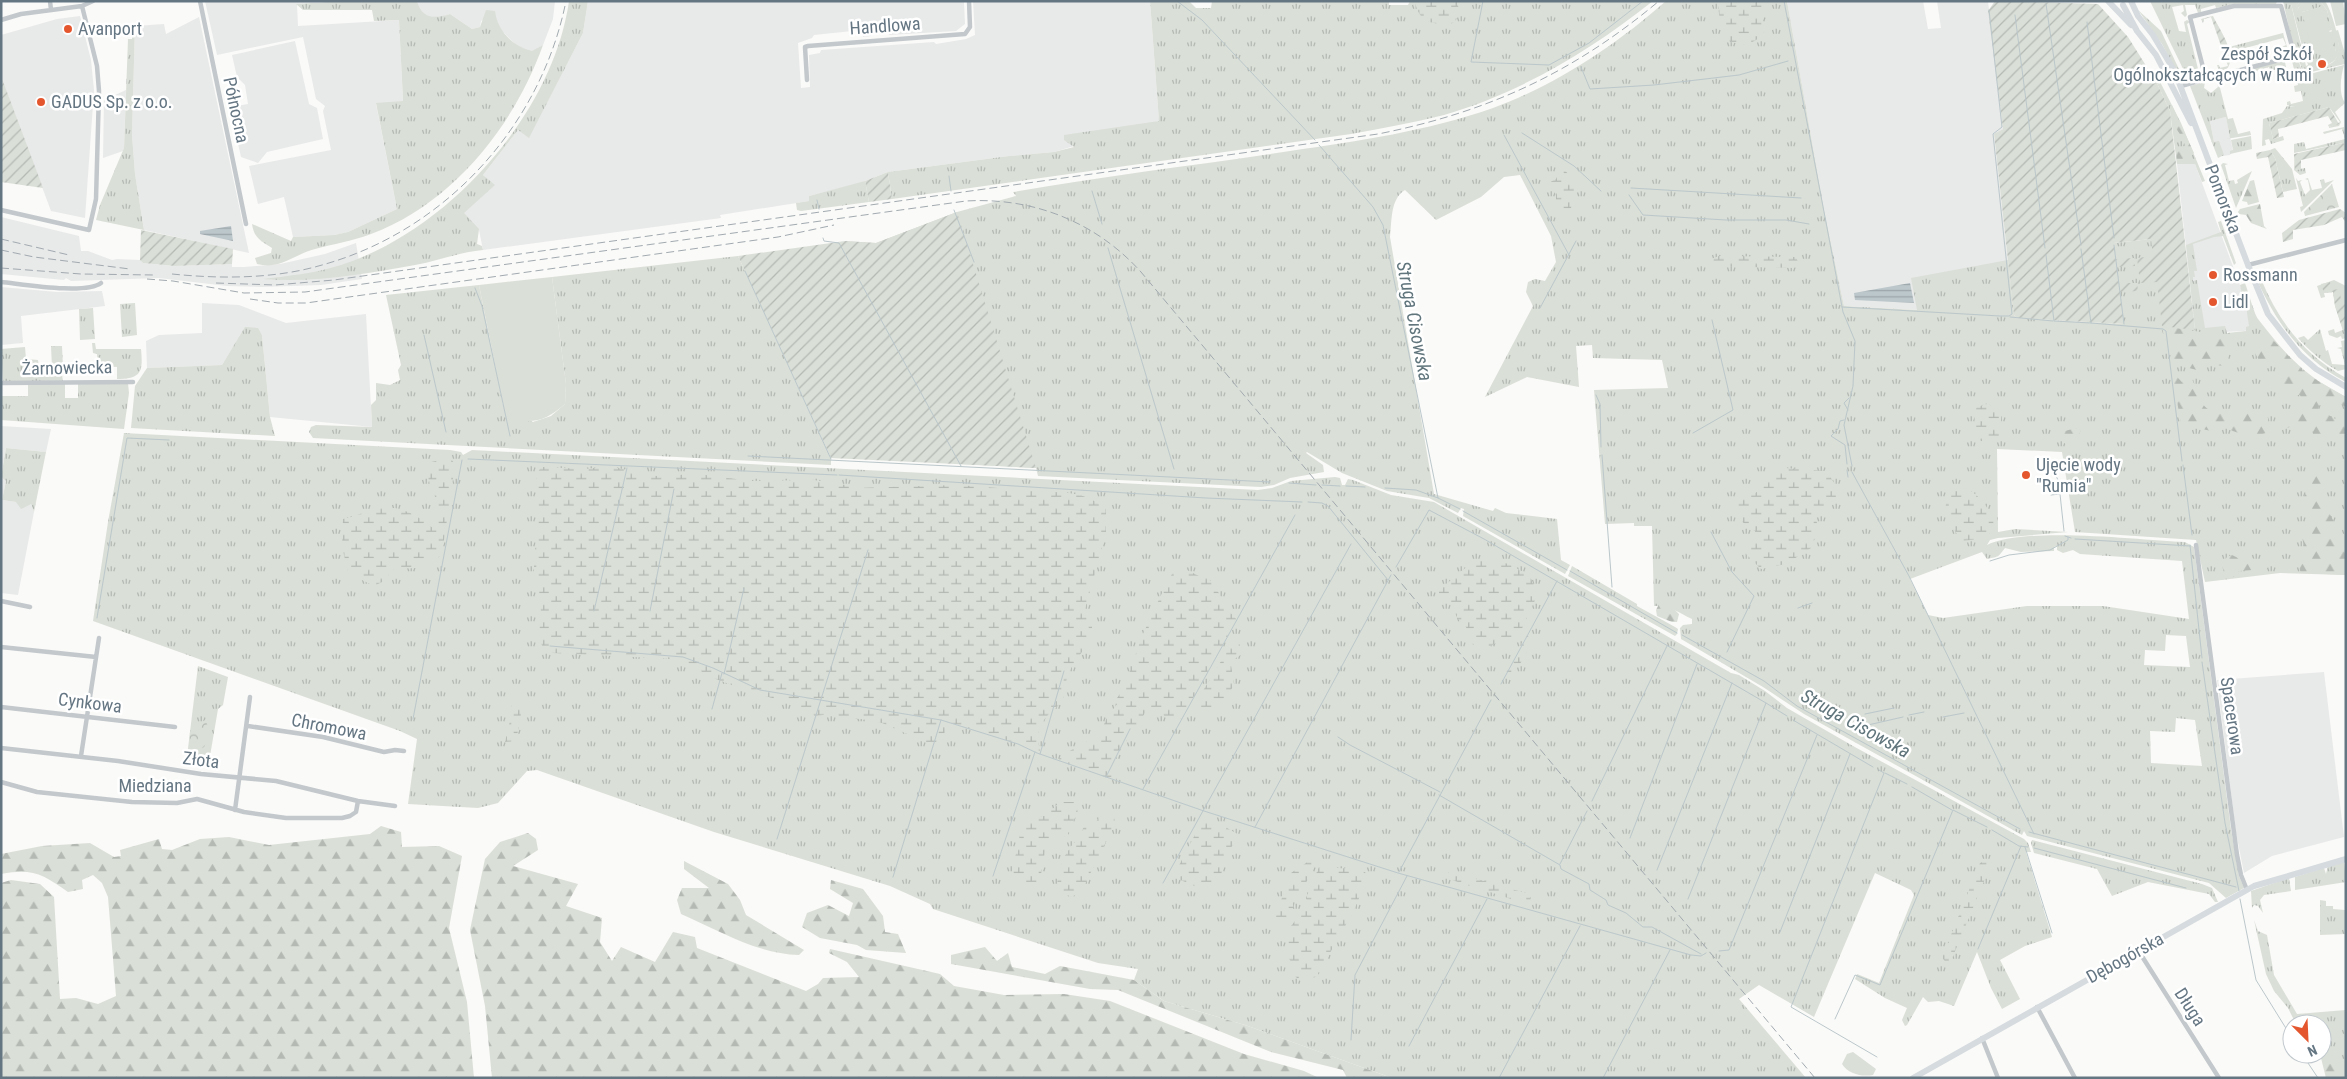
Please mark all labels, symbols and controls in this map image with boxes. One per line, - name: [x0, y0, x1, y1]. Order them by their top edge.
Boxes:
- street label: Handlowa: [849, 13, 921, 38]
- place label: Avanport: [78, 18, 142, 39]
- marker: Avanport: [62, 23, 74, 35]
- place label: Zespół Szkół Ogólnokształcących w Rumi: [2113, 43, 2312, 85]
- marker: Zespół Szkół Ogólnokształcących w Rumi: [2316, 58, 2328, 70]
- street label: Północna: [219, 75, 254, 145]
- place label: GADUS Sp. z o.o.: [51, 91, 173, 112]
- marker: GADUS Sp. z o.o.: [35, 96, 47, 108]
- street label: Pomorska: [2201, 161, 2246, 236]
- water label: Struga Cisowska: [1392, 259, 1437, 383]
- place label: Rossmann: [2223, 264, 2298, 285]
- marker: Rossmann: [2207, 269, 2219, 281]
- place label: Lidl: [2223, 291, 2249, 312]
- marker: Lidl: [2207, 296, 2219, 308]
- street label: Żarnowiecka: [22, 356, 112, 379]
- place label: Ujęcie wody "Rumia": [2036, 454, 2121, 496]
- marker: Ujęcie wody "Rumia": [2020, 469, 2032, 481]
- street label: Spacerowa: [2217, 676, 2248, 756]
- water label: Struga Cisowska: [1797, 684, 1915, 763]
- street label: Cynkowa: [57, 688, 123, 717]
- street label: Chromowa: [290, 709, 368, 744]
- street label: Złota: [181, 747, 221, 772]
- street label: Miedziana: [118, 775, 192, 796]
- street label: Dębogórska: [2083, 928, 2167, 987]
- street label: Długa: [2170, 984, 2210, 1030]
- north arrow: [2282, 1014, 2332, 1064]
- text: N: [2305, 1042, 2319, 1060]

